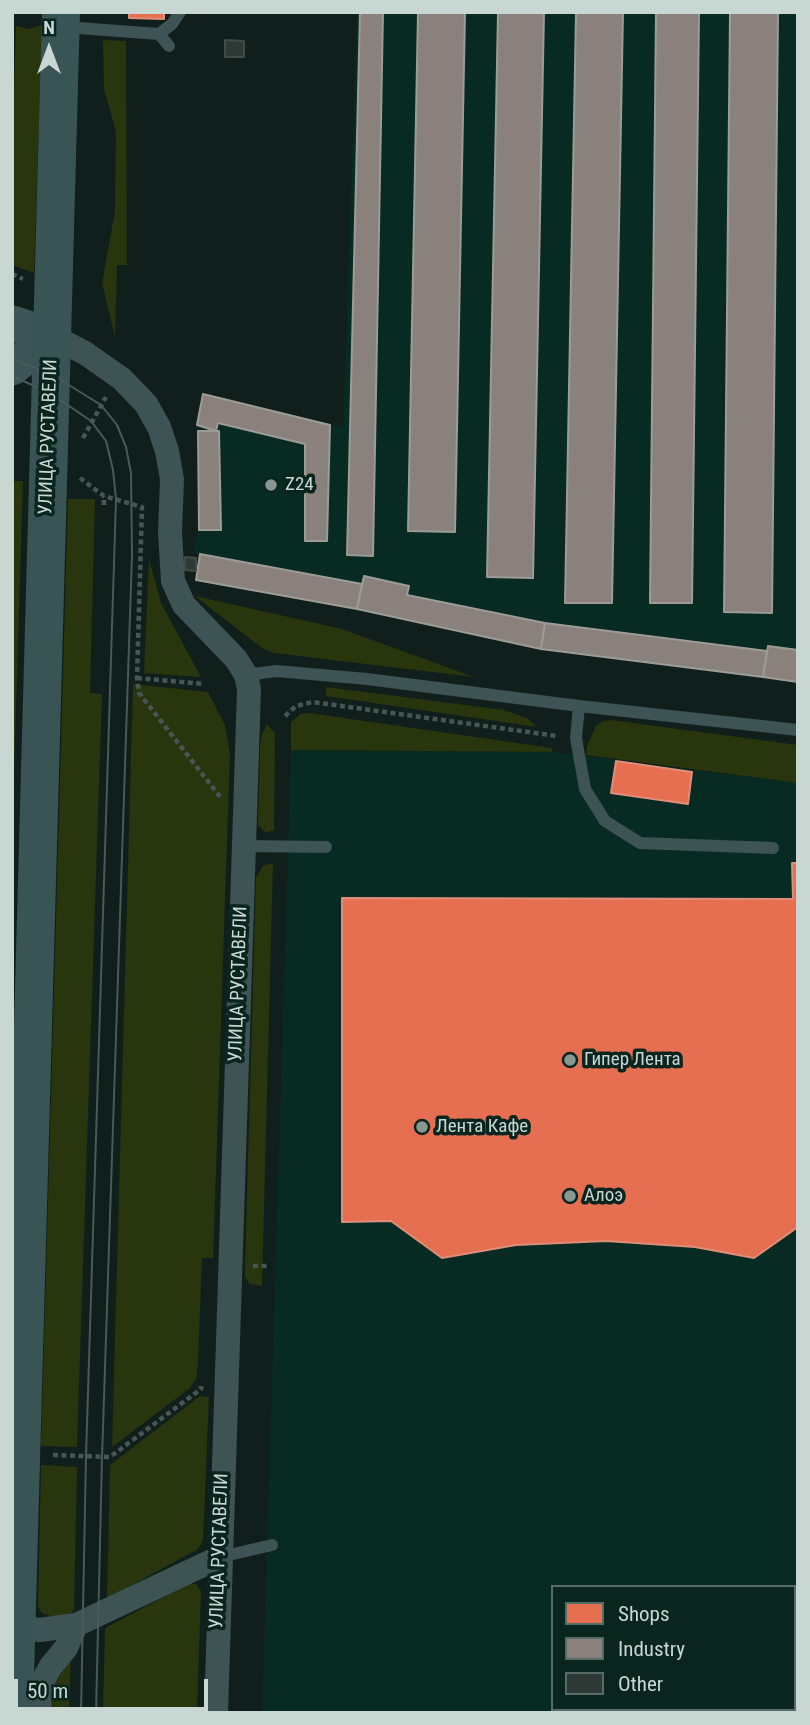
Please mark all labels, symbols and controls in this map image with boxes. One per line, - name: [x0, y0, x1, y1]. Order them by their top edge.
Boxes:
- north arrow: [14, 14, 84, 84]
- text: N: [43, 16, 55, 39]
- street label: УЛИЦА РУСТАВЕЛИ: [35, 359, 63, 515]
- place label: Z24: [285, 474, 314, 496]
- marker: Z24: [263, 477, 279, 493]
- street label: УЛИЦА РУСТАВЕЛИ: [225, 906, 253, 1062]
- place label: Гипер Лента: [584, 1049, 681, 1071]
- marker: Гипер Лента: [562, 1052, 578, 1068]
- place label: Лента Кафе: [436, 1116, 528, 1138]
- marker: Лента Кафе: [414, 1119, 430, 1135]
- place label: Алоэ: [584, 1185, 623, 1207]
- marker: Алоэ: [562, 1188, 578, 1204]
- street label: УЛИЦА РУСТАВЕЛИ: [206, 1473, 234, 1629]
- legend: [551, 1585, 796, 1711]
- text: Shops: [618, 1602, 670, 1626]
- text: Industry: [618, 1637, 685, 1661]
- scale bar: [18, 1666, 212, 1710]
- text: Other: [618, 1672, 663, 1696]
- text: 50 m: [27, 1679, 68, 1703]

